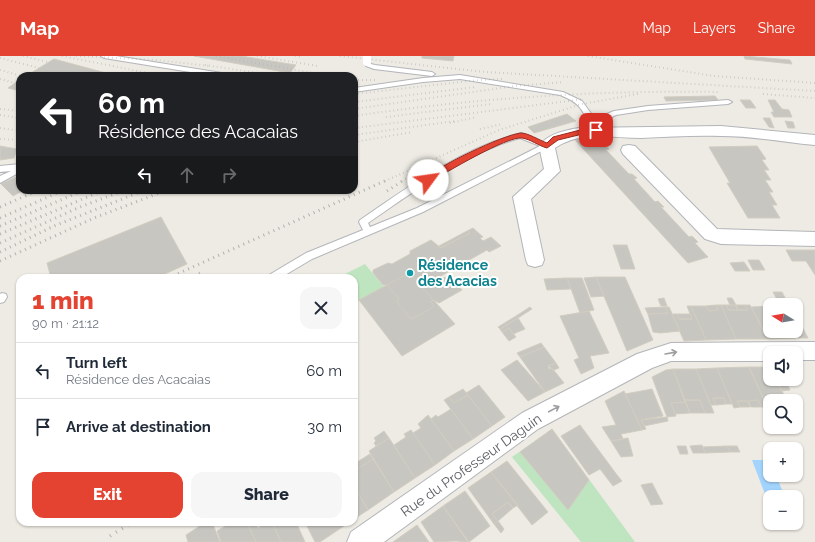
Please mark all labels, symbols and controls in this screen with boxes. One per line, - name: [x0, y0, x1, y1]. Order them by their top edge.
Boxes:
- text: Map: [20, 17, 59, 39]
- text: Map: [643, 20, 671, 36]
- text: Layers: [693, 20, 736, 36]
- text: Share: [758, 20, 795, 36]
- text: 60 m: [98, 87, 165, 120]
- icon: left: [32, 88, 84, 140]
- pin: [579, 113, 613, 147]
- icon: arrive: [585, 119, 607, 141]
- text: Résidence des Acacaias: [98, 121, 298, 142]
- position arrow: [407, 159, 449, 201]
- icon: left: [134, 164, 156, 186]
- icon: ahead: [176, 164, 198, 186]
- icon: right: [218, 164, 240, 186]
- place label: Résidence des Acacias: [418, 257, 497, 289]
- marker: Résidence des Acacias: [405, 268, 415, 278]
- text: 1 min: [32, 286, 94, 315]
- button: close: [300, 287, 342, 329]
- north arrow: [763, 298, 803, 338]
- map controls: [763, 298, 803, 530]
- text: 90 m · 21:12: [32, 316, 99, 331]
- button: sound: [763, 346, 803, 386]
- one-way arrow: [664, 349, 677, 357]
- text: Turn left: [66, 354, 127, 372]
- icon: left: [32, 360, 54, 382]
- text: 60 m: [306, 362, 342, 380]
- text: Résidence des Acacaias: [66, 372, 210, 387]
- button: search: [763, 394, 803, 434]
- one-way arrow: [548, 405, 560, 412]
- street label: Rue du Professeur Daguin: [398, 410, 544, 520]
- icon: arrive: [32, 416, 54, 438]
- text: Arrive at destination: [66, 418, 211, 436]
- text: 30 m: [307, 418, 342, 436]
- button: +: [763, 442, 803, 482]
- button: Exit: [32, 472, 183, 518]
- button: Share: [191, 472, 342, 518]
- button: −: [763, 490, 803, 530]

